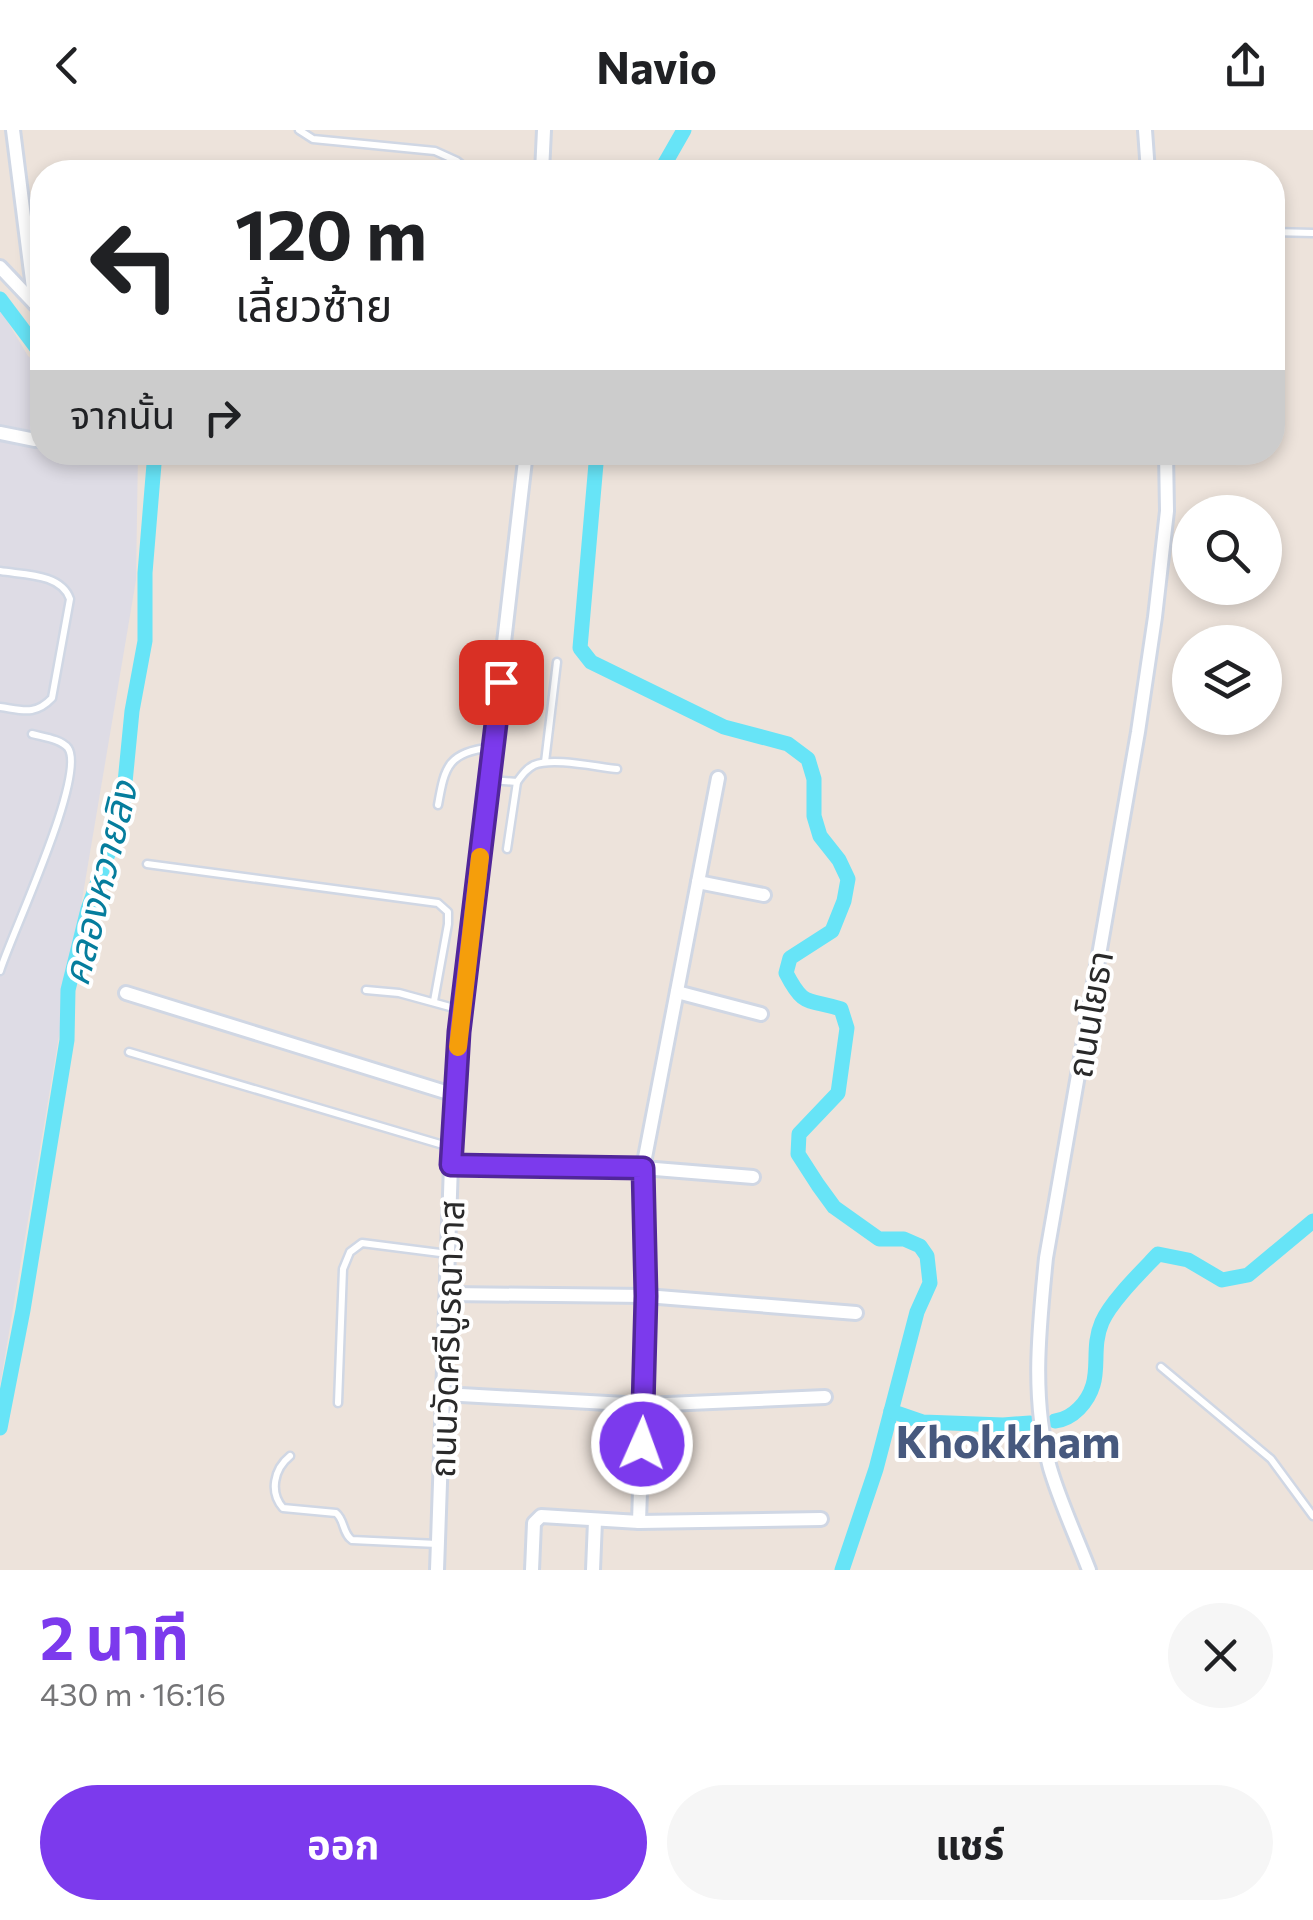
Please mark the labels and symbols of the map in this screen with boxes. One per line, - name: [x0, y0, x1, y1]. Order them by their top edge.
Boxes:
- pin: [459, 640, 544, 725]
- water label: คลองหวายลิง: [50, 775, 146, 990]
- street label: ถนนโยธา: [1056, 947, 1120, 1081]
- street label: ถนนวัดศรีบูรณาวาส: [419, 1200, 473, 1479]
- position arrow: [590, 1392, 694, 1496]
- district label: Khokkham: [895, 1412, 1121, 1467]

